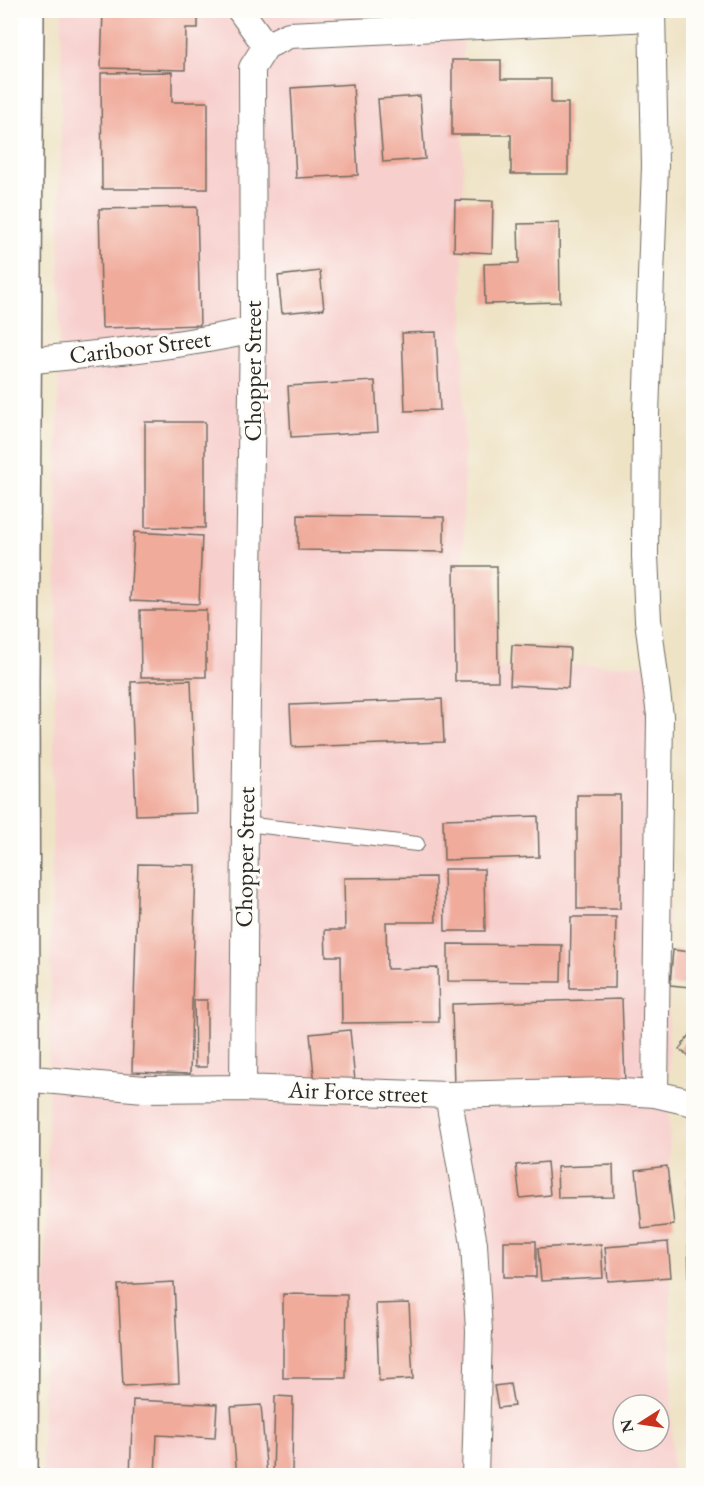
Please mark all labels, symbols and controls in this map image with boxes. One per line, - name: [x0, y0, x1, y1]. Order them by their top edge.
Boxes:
- street label: Chopper Street: [237, 300, 268, 442]
- street label: Cariboor Street: [67, 322, 213, 371]
- street label: Chopper Street: [228, 786, 261, 928]
- street label: Air Force street: [287, 1074, 429, 1109]
- north arrow: [611, 1393, 671, 1453]
- text: N: [615, 1417, 638, 1435]

